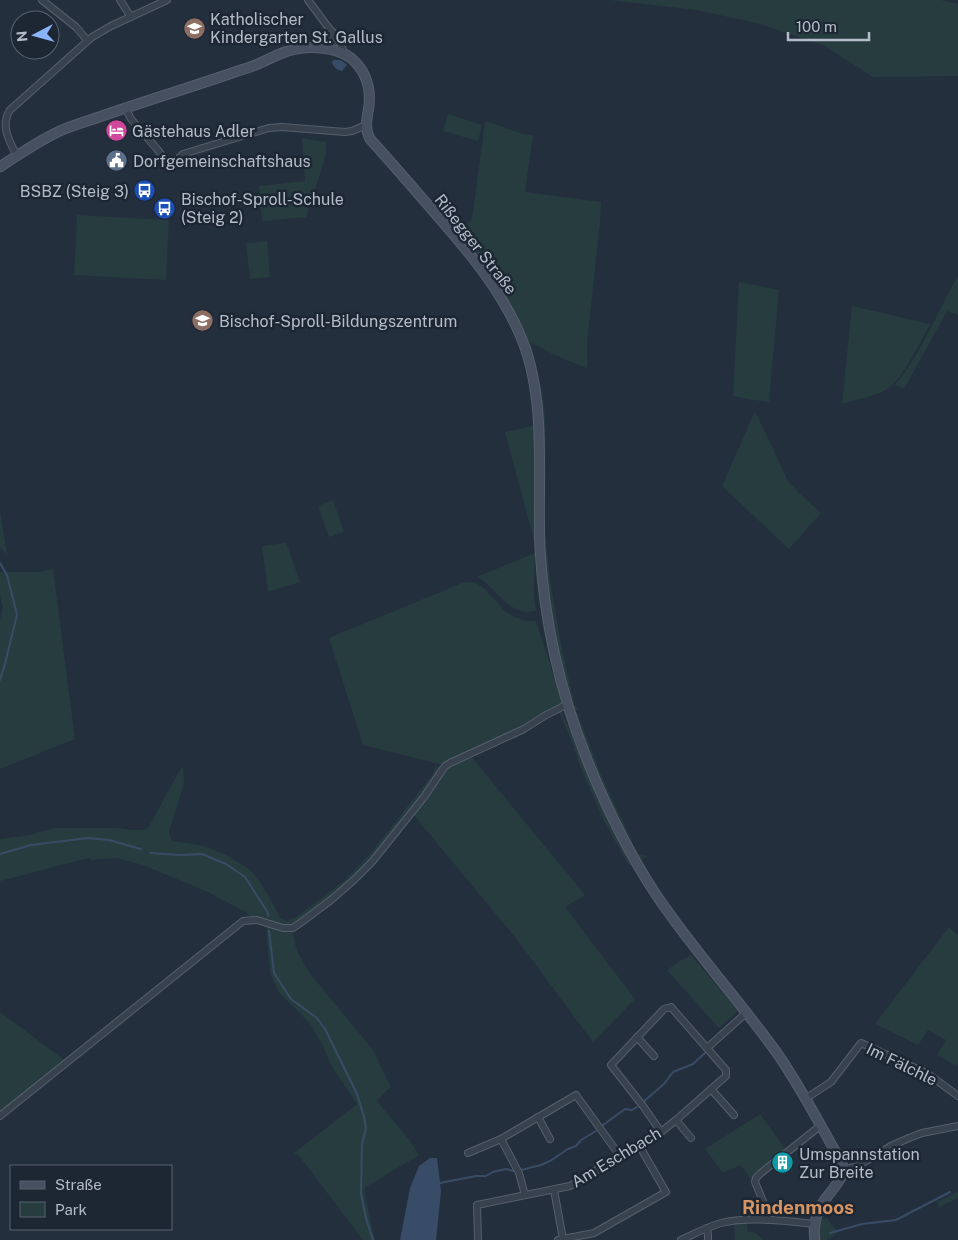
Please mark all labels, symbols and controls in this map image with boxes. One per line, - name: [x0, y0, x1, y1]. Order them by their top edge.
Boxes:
- north arrow: [10, 10, 60, 60]
- place label: Katholischer Kindergarten St. Gallus: [210, 10, 383, 47]
- scale bar: [788, 10, 869, 42]
- school or university icon: Katholischer Kindergarten St. Gallus: [182, 16, 206, 40]
- text: 100 m: [796, 18, 837, 35]
- text: N: [14, 30, 31, 43]
- hotel icon: Gästehaus Adler: [104, 119, 128, 143]
- place label: Gästehaus Adler: [132, 122, 255, 141]
- public building icon: Dorfgemeinschaftshaus: [105, 149, 129, 173]
- place label: Dorfgemeinschaftshaus: [133, 152, 311, 171]
- bus stop icon: BSBZ (Steig 3): [133, 179, 157, 203]
- place label: BSBZ (Steig 3): [20, 182, 129, 201]
- place label: Bischof-Sproll-Schule (Steig 2): [181, 190, 344, 227]
- street label: Rißegger Straße: [431, 190, 521, 298]
- bus stop icon: Bischof-Sproll-Schule (Steig 2): [153, 196, 177, 220]
- school or university icon: Bischof-Sproll-Bildungszentrum: [191, 309, 215, 333]
- place label: Bischof-Sproll-Bildungszentrum: [219, 312, 457, 331]
- street label: Im Fälchle: [863, 1039, 940, 1090]
- street label: Am Eschbach: [568, 1123, 664, 1192]
- place label: Umspannstation Zur Breite: [799, 1145, 920, 1182]
- building icon: Umspannstation Zur Breite: [771, 1151, 795, 1175]
- legend: [10, 1165, 172, 1230]
- text: Straße: [55, 1176, 102, 1193]
- district label: Rindenmoos: [742, 1196, 854, 1218]
- text: Park: [55, 1201, 87, 1218]

